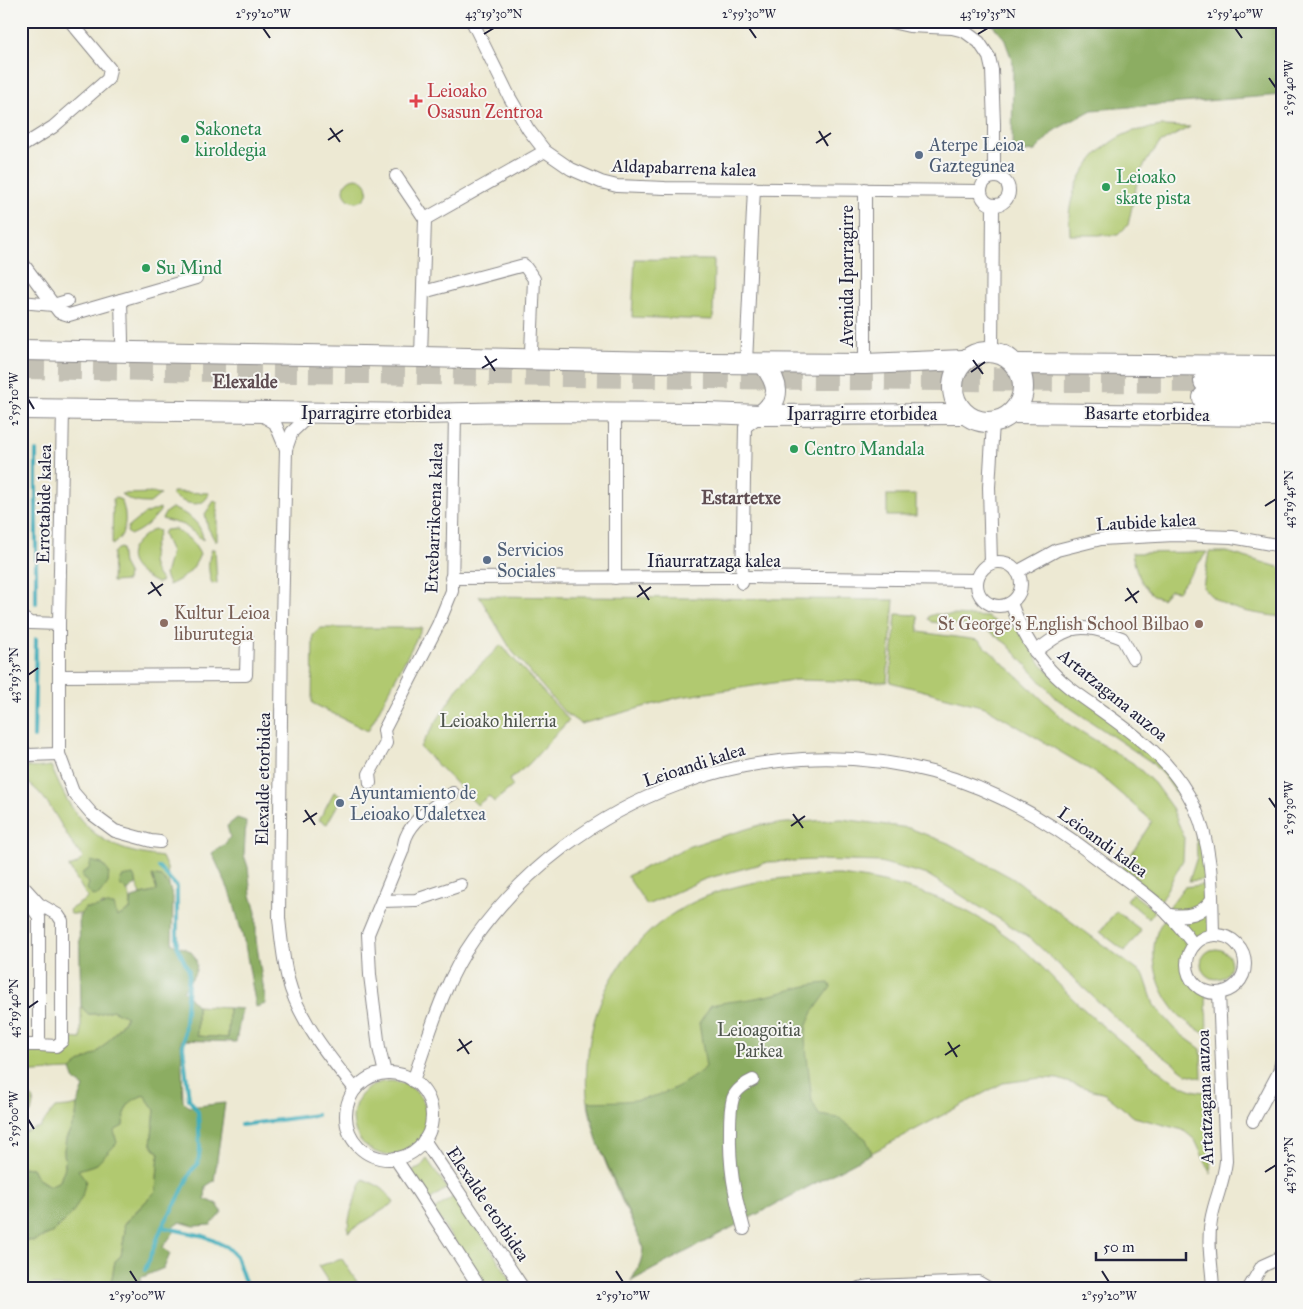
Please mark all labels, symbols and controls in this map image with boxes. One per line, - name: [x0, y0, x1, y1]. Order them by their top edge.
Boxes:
- text: 2°59'20"W: [235, 7, 291, 21]
- text: 43°19'30"N: [465, 7, 523, 21]
- text: 2°59'30"W: [722, 7, 777, 21]
- text: 43°19'35"N: [960, 7, 1016, 21]
- text: 2°59'40"W: [1207, 7, 1264, 21]
- text: 2°59'40"W: [1282, 59, 1296, 116]
- place label: Leioako Osasun Zentroa: [427, 80, 543, 123]
- marker: Leioako Osasun Zentroa: [409, 94, 423, 108]
- place label: Sakoneta kiroldegia: [195, 118, 267, 162]
- marker: Sakoneta kiroldegia: [179, 133, 191, 145]
- place label: Aterpe Leioa Gaztegunea: [928, 134, 1025, 178]
- marker: Aterpe Leioa Gaztegunea: [913, 149, 925, 161]
- street label: Aldapabarrena kalea: [610, 154, 757, 182]
- place label: Leioako skate pista: [1116, 166, 1191, 209]
- marker: Leioako skate pista: [1100, 181, 1112, 193]
- street label: Avenida Iparragirre: [836, 205, 859, 348]
- place label: Su Mind: [156, 257, 222, 279]
- marker: Su Mind: [140, 262, 152, 274]
- district label: Elexalde: [212, 370, 278, 393]
- text: 2°59'10"W: [7, 371, 21, 426]
- street label: Iparragirre etorbidea: [301, 402, 452, 425]
- street label: Basarte etorbidea: [1084, 402, 1210, 426]
- street label: Iparragirre etorbidea: [787, 403, 938, 426]
- place label: Centro Mandala: [804, 438, 925, 460]
- street label: Etxebarrikoena kalea: [420, 442, 448, 594]
- marker: Centro Mandala: [788, 443, 800, 455]
- street label: Errotabide kalea: [32, 444, 56, 564]
- text: 43°19'45"N: [1282, 470, 1296, 528]
- district label: Estartetxe: [701, 486, 781, 509]
- street label: Laubide kalea: [1095, 508, 1197, 536]
- place label: Servicios Sociales: [497, 539, 564, 582]
- street label: Iñaurratzaga kalea: [647, 550, 781, 573]
- marker: Servicios Sociales: [481, 554, 493, 566]
- place label: Kultur Leioa liburutegia: [174, 602, 270, 646]
- place label: St George's English School Bilbao: [938, 613, 1189, 636]
- marker: Kultur Leioa liburutegia: [158, 617, 170, 629]
- marker: St George's English School Bilbao: [1193, 618, 1205, 630]
- street label: Artatzagana auzoa: [1052, 643, 1173, 747]
- text: 43°19'35"N: [7, 647, 21, 703]
- park label: Leioako hilerria: [439, 710, 557, 732]
- street label: Elexalde etorbidea: [251, 712, 275, 846]
- street label: Leioandi kalea: [640, 738, 748, 792]
- text: 2°59'30"W: [1282, 780, 1296, 835]
- place label: Ayuntamiento de Leioako Udaletxea: [349, 782, 486, 825]
- marker: Ayuntamiento de Leioako Udaletxea: [334, 797, 346, 809]
- street label: Leioandi kalea: [1054, 802, 1153, 882]
- text: 43°19'40"N: [7, 978, 21, 1038]
- park label: Leioagoitia Parkea: [717, 1019, 801, 1062]
- street label: Artatzagana auzoa: [1192, 1029, 1219, 1166]
- text: 2°59'00"W: [7, 1090, 21, 1147]
- text: 43°19'55"N: [1282, 1137, 1296, 1193]
- street label: Elexalde etorbidea: [442, 1143, 535, 1266]
- scale bar: [1096, 1229, 1186, 1261]
- text: 50 m: [1103, 1238, 1135, 1256]
- text: 2°59'00"W: [109, 1289, 166, 1303]
- text: 2°59'10"W: [596, 1289, 651, 1303]
- text: 2°59'20"W: [1081, 1289, 1137, 1303]

